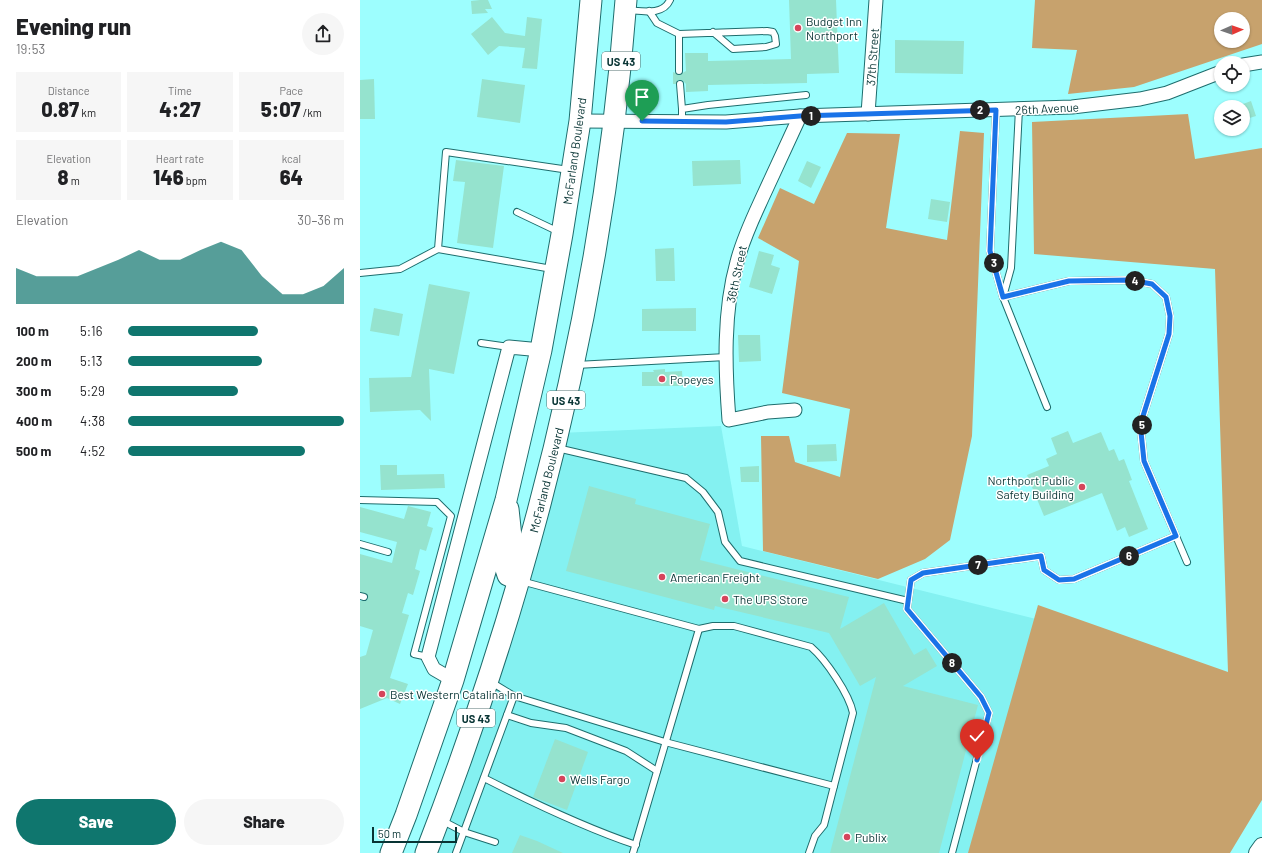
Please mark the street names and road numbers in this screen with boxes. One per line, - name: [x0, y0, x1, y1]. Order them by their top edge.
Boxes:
- street label: 37th Street: [863, 28, 881, 86]
- road number: US 43: [602, 52, 640, 70]
- street label: McFarland Boulevard: [560, 97, 588, 205]
- street label: 26th Avenue: [1015, 99, 1079, 117]
- street label: 36th Street: [723, 244, 749, 304]
- road number: US 43: [547, 391, 585, 409]
- street label: McFarland Boulevard: [526, 426, 566, 534]
- road number: US 43: [457, 709, 495, 727]

